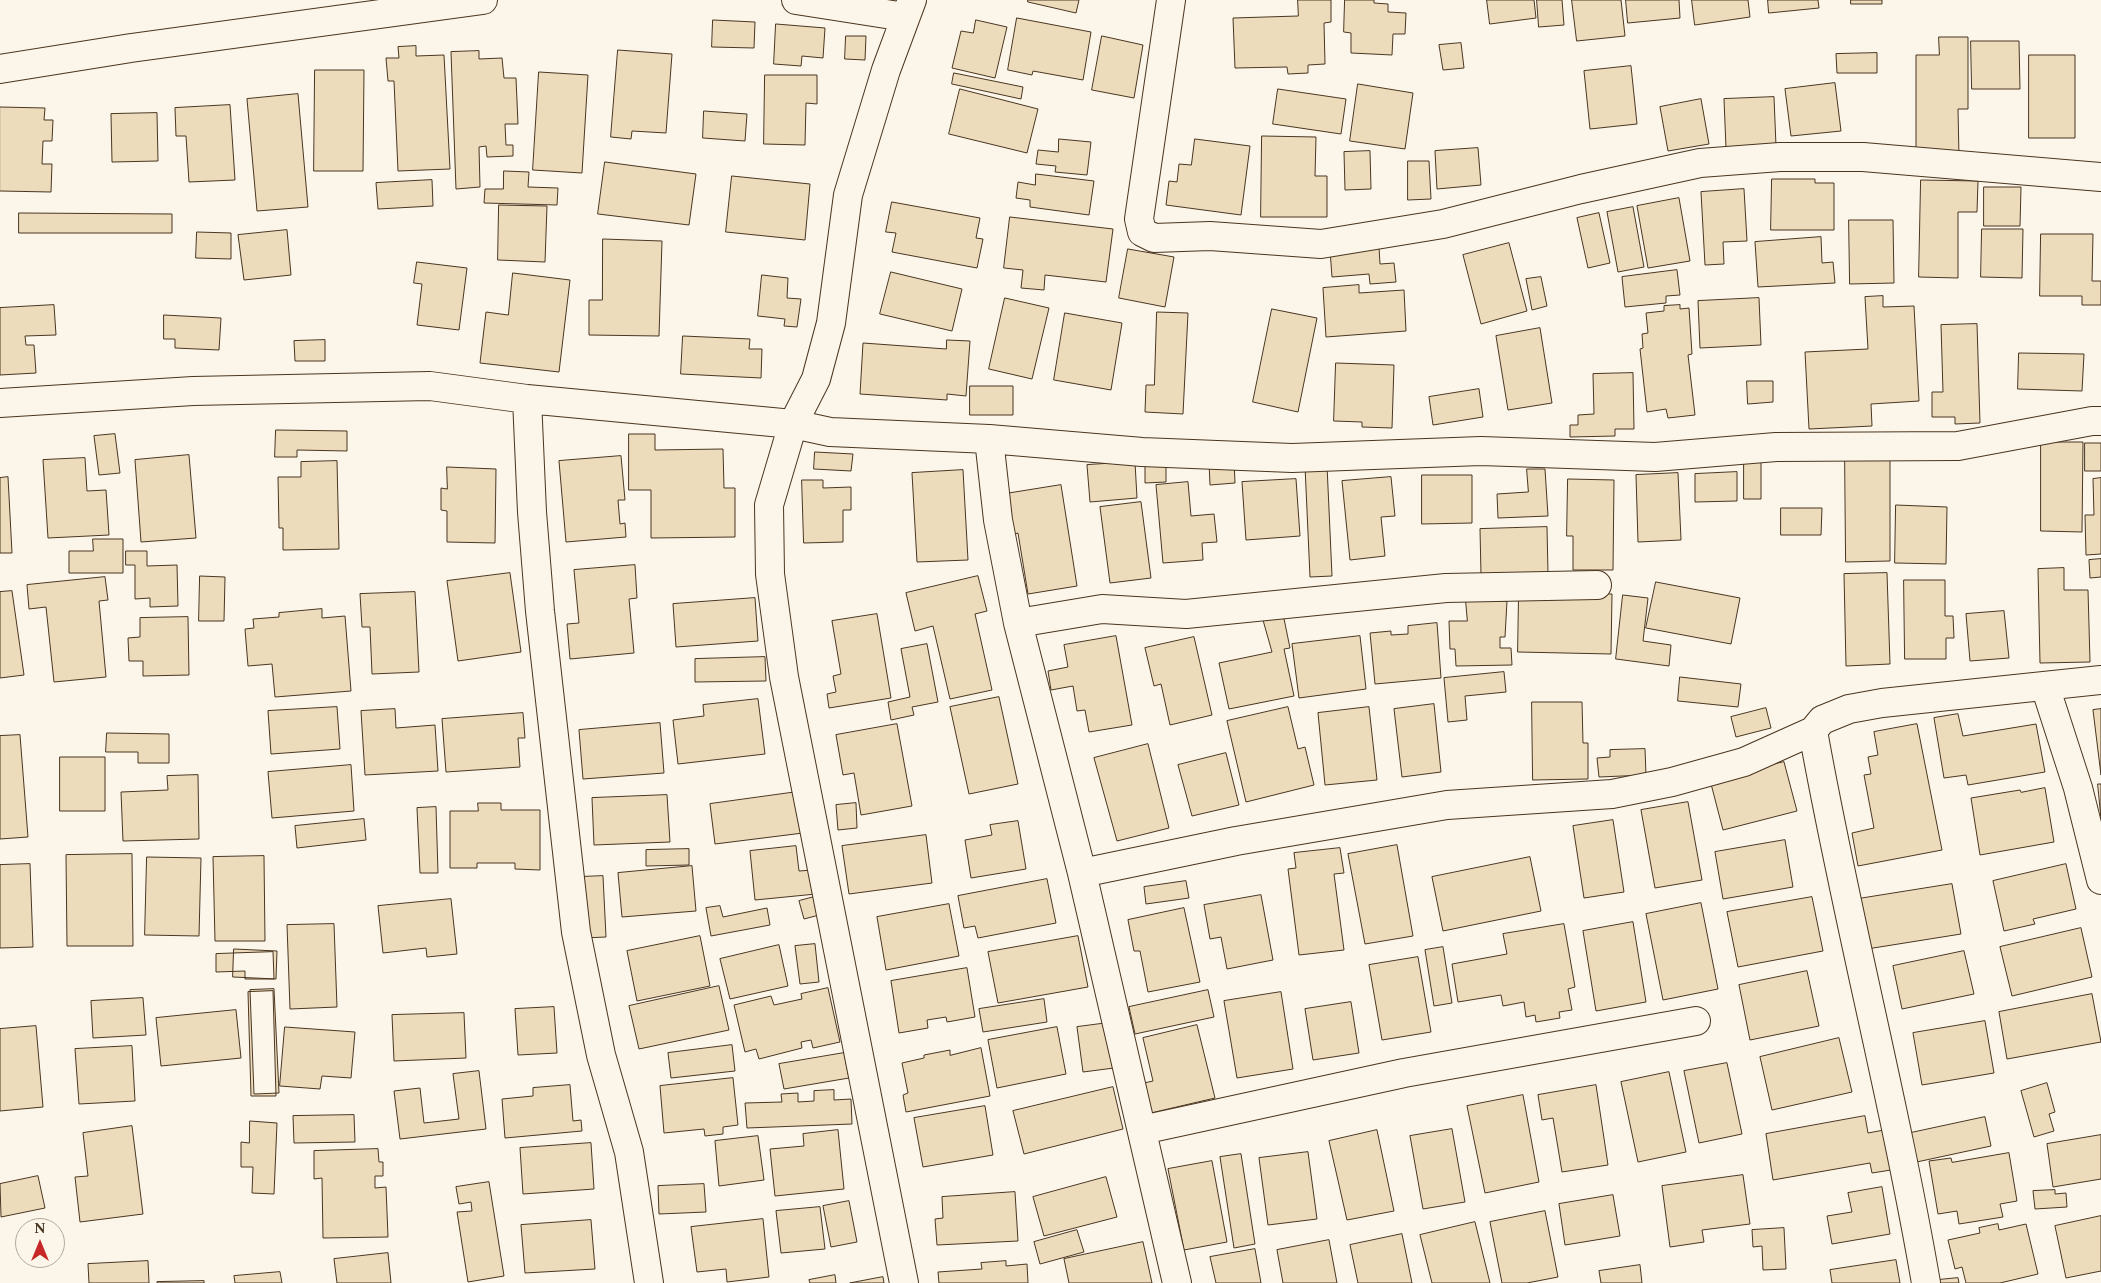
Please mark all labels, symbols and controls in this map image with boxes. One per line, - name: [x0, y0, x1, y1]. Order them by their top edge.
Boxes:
- north arrow: [15, 1218, 65, 1268]
- text: N: [34, 1218, 46, 1239]

